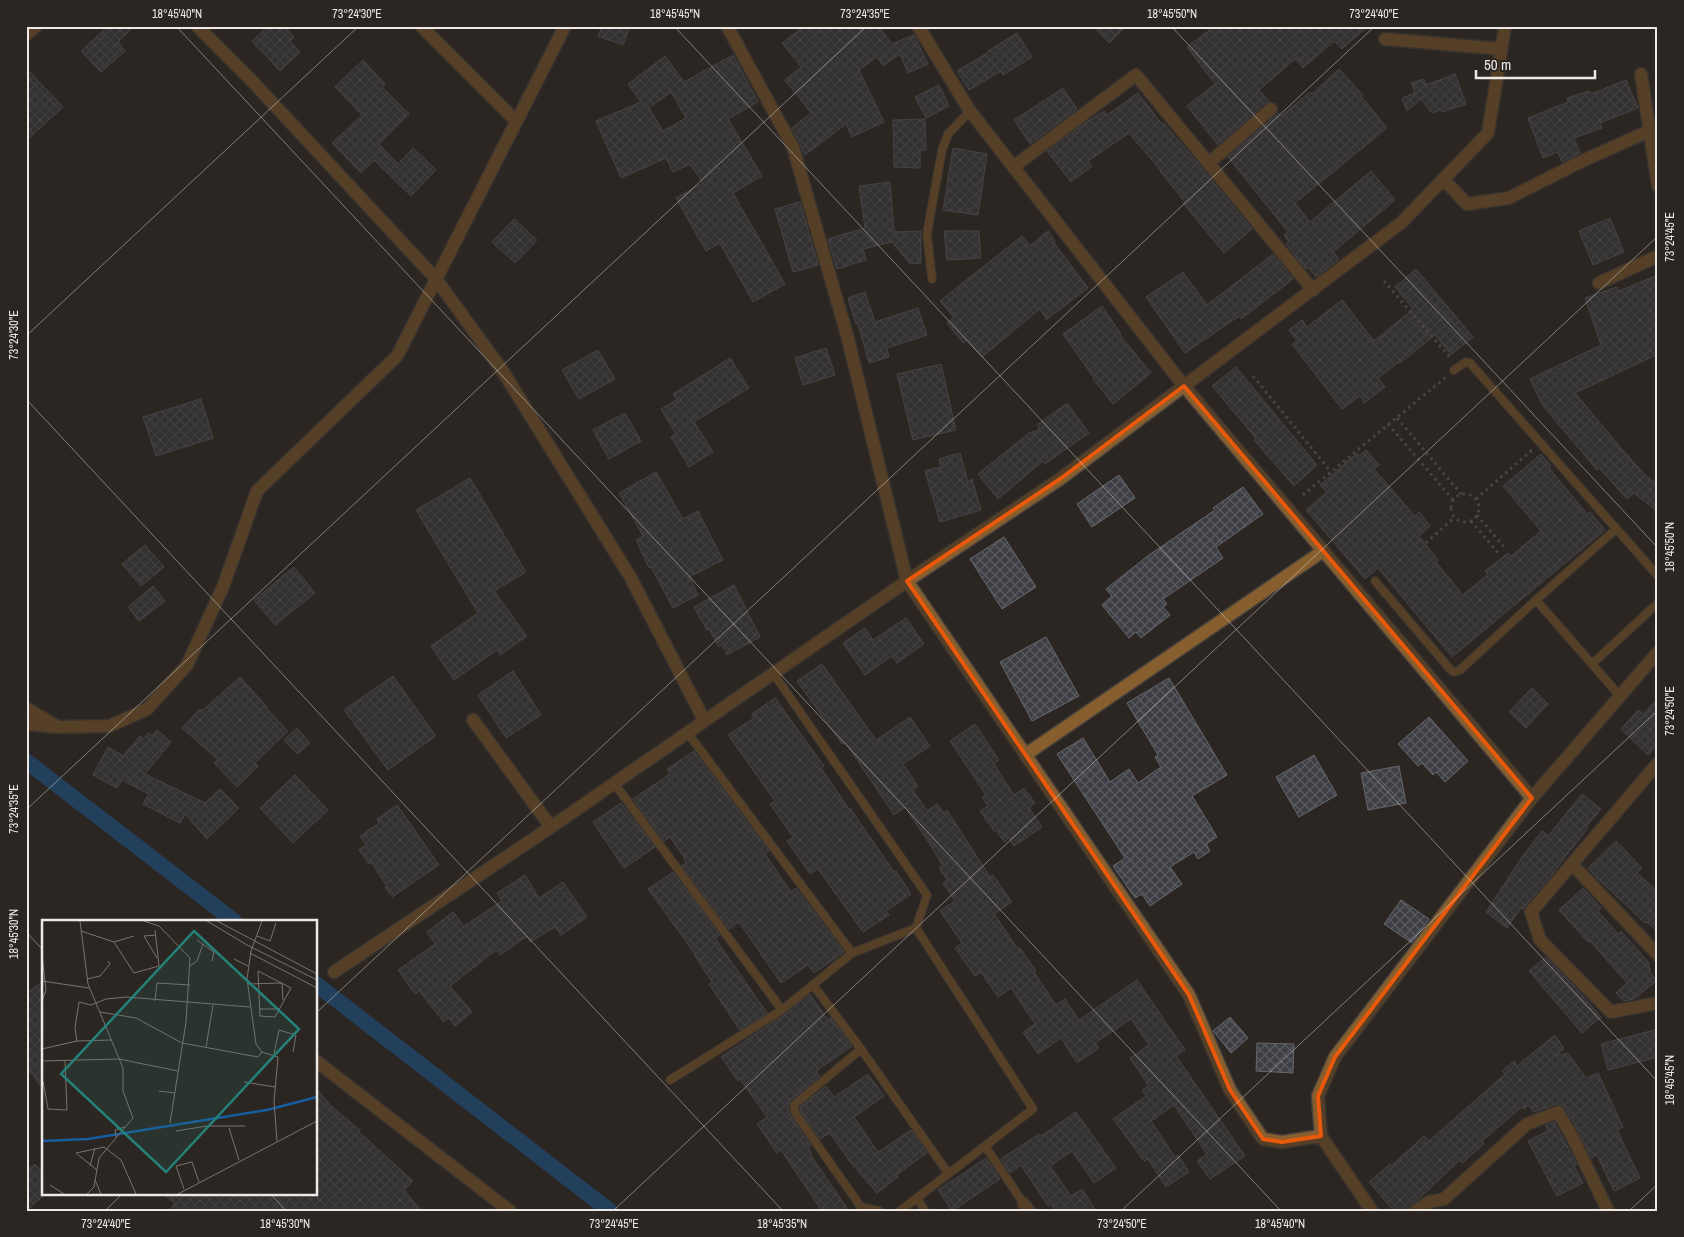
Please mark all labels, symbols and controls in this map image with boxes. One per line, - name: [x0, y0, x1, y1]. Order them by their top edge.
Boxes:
- text: 18°45'40"N: [152, 6, 202, 22]
- text: 73°24'30"E: [332, 6, 382, 22]
- text: 18°45'45"N: [650, 6, 700, 22]
- text: 73°24'35"E: [840, 6, 890, 22]
- text: 18°45'50"N: [1147, 6, 1197, 22]
- text: 73°24'40"E: [1349, 6, 1399, 22]
- scale bar: [1476, 48, 1595, 80]
- text: 50 m: [1484, 54, 1511, 75]
- text: 73°24'45"E: [1662, 212, 1678, 262]
- text: 73°24'30"E: [6, 310, 22, 360]
- text: 18°45'50"N: [1662, 522, 1678, 572]
- text: 73°24'50"E: [1662, 686, 1678, 736]
- text: 73°24'35"E: [6, 784, 22, 834]
- text: 18°45'30"N: [6, 909, 22, 959]
- inset map: [42, 920, 318, 1194]
- text: 18°45'45"N: [1662, 1055, 1678, 1105]
- text: 73°24'40"E: [81, 1216, 131, 1232]
- text: 18°45'30"N: [260, 1216, 310, 1232]
- text: 73°24'45"E: [589, 1216, 639, 1232]
- text: 18°45'35"N: [757, 1216, 807, 1232]
- text: 73°24'50"E: [1097, 1216, 1147, 1232]
- text: 18°45'40"N: [1255, 1216, 1305, 1232]

